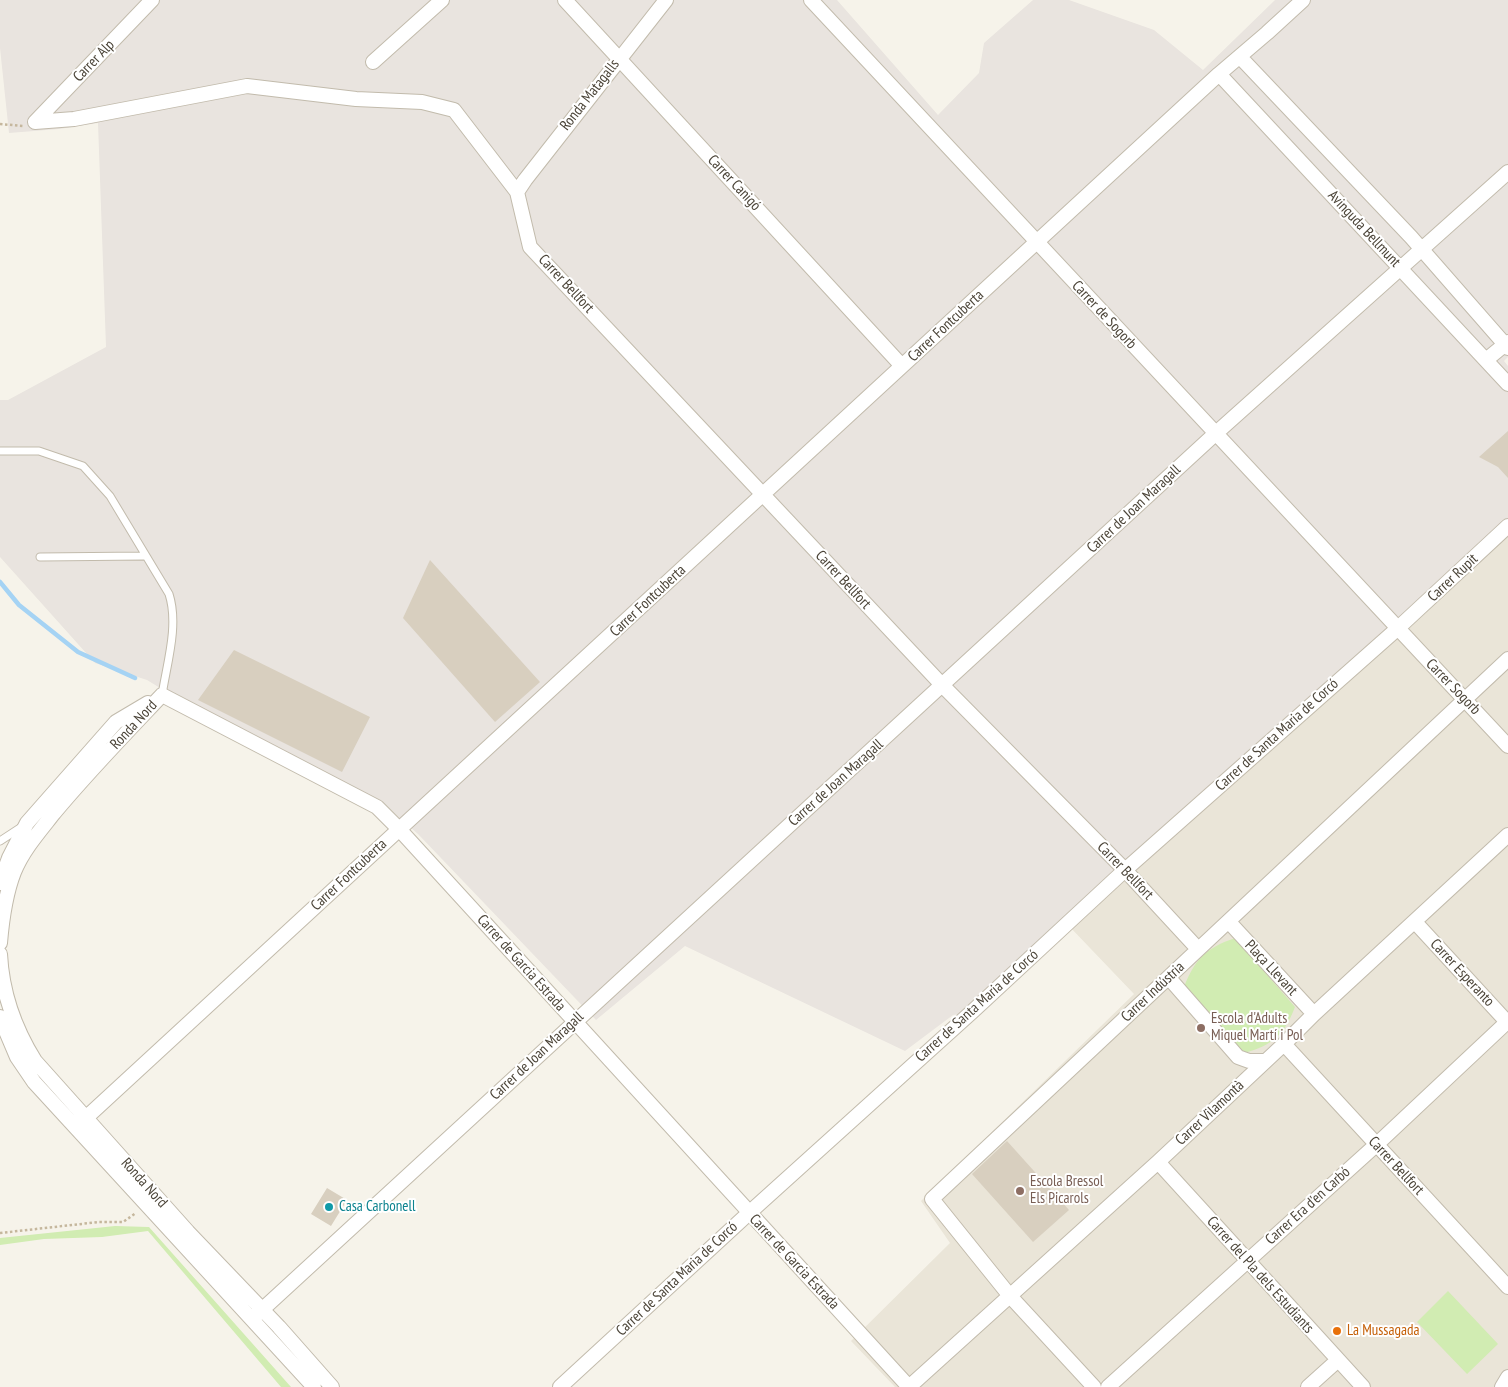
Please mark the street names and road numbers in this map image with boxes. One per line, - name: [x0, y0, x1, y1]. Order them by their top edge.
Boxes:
- street label: Carrer Alp: [70, 36, 118, 86]
- street label: Ronda Matagalls: [557, 56, 623, 134]
- street label: Carrer Canigó: [704, 151, 764, 215]
- street label: Avinguda Bellmunt: [1324, 187, 1404, 271]
- street label: Carrer Bellfort: [534, 251, 598, 317]
- street label: Carrer de Sogorb: [1068, 277, 1140, 353]
- street label: Carrer Fontcuberta: [904, 286, 988, 366]
- street label: Carrer de Joan Maragall: [1084, 461, 1184, 557]
- street label: Carrer Bellfort: [811, 547, 875, 613]
- street label: Carrer Rupit: [1424, 550, 1482, 606]
- street label: Carrer Fontcuberta: [606, 561, 690, 641]
- street label: Carrer Sogorb: [1422, 655, 1484, 719]
- street label: Carrer de Santa Maria de Corcó: [1212, 675, 1342, 795]
- street label: Ronda Nord: [107, 697, 161, 753]
- street label: Carrer de Joan Maragall: [785, 736, 887, 830]
- street label: Carrer Fontcuberta: [307, 835, 391, 915]
- street label: Carrer Bellfort: [1093, 838, 1157, 904]
- street label: Carrer de Garcia Estrada: [473, 911, 569, 1015]
- street label: Carrer Esperanto: [1426, 935, 1498, 1011]
- street label: Plaça Llevant: [1241, 937, 1301, 999]
- street label: Carrer de Santa Maria de Corcó: [912, 946, 1042, 1066]
- street label: Carrer Indústria: [1118, 958, 1188, 1026]
- street label: Carrer de Joan Maragall: [487, 1008, 587, 1104]
- street label: Carrer Vilamontà: [1172, 1077, 1248, 1149]
- street label: Carrer Bellfort: [1364, 1133, 1428, 1199]
- street label: Ronda Nord: [117, 1154, 171, 1212]
- street label: Carrer Era d'en Carbó: [1262, 1163, 1354, 1249]
- street label: Carrer de Garcia Estrada: [745, 1211, 843, 1313]
- street label: Carrer del Pla dels Estudiants: [1203, 1213, 1317, 1337]
- street label: Carrer de Santa Maria de Corcó: [613, 1218, 741, 1340]

